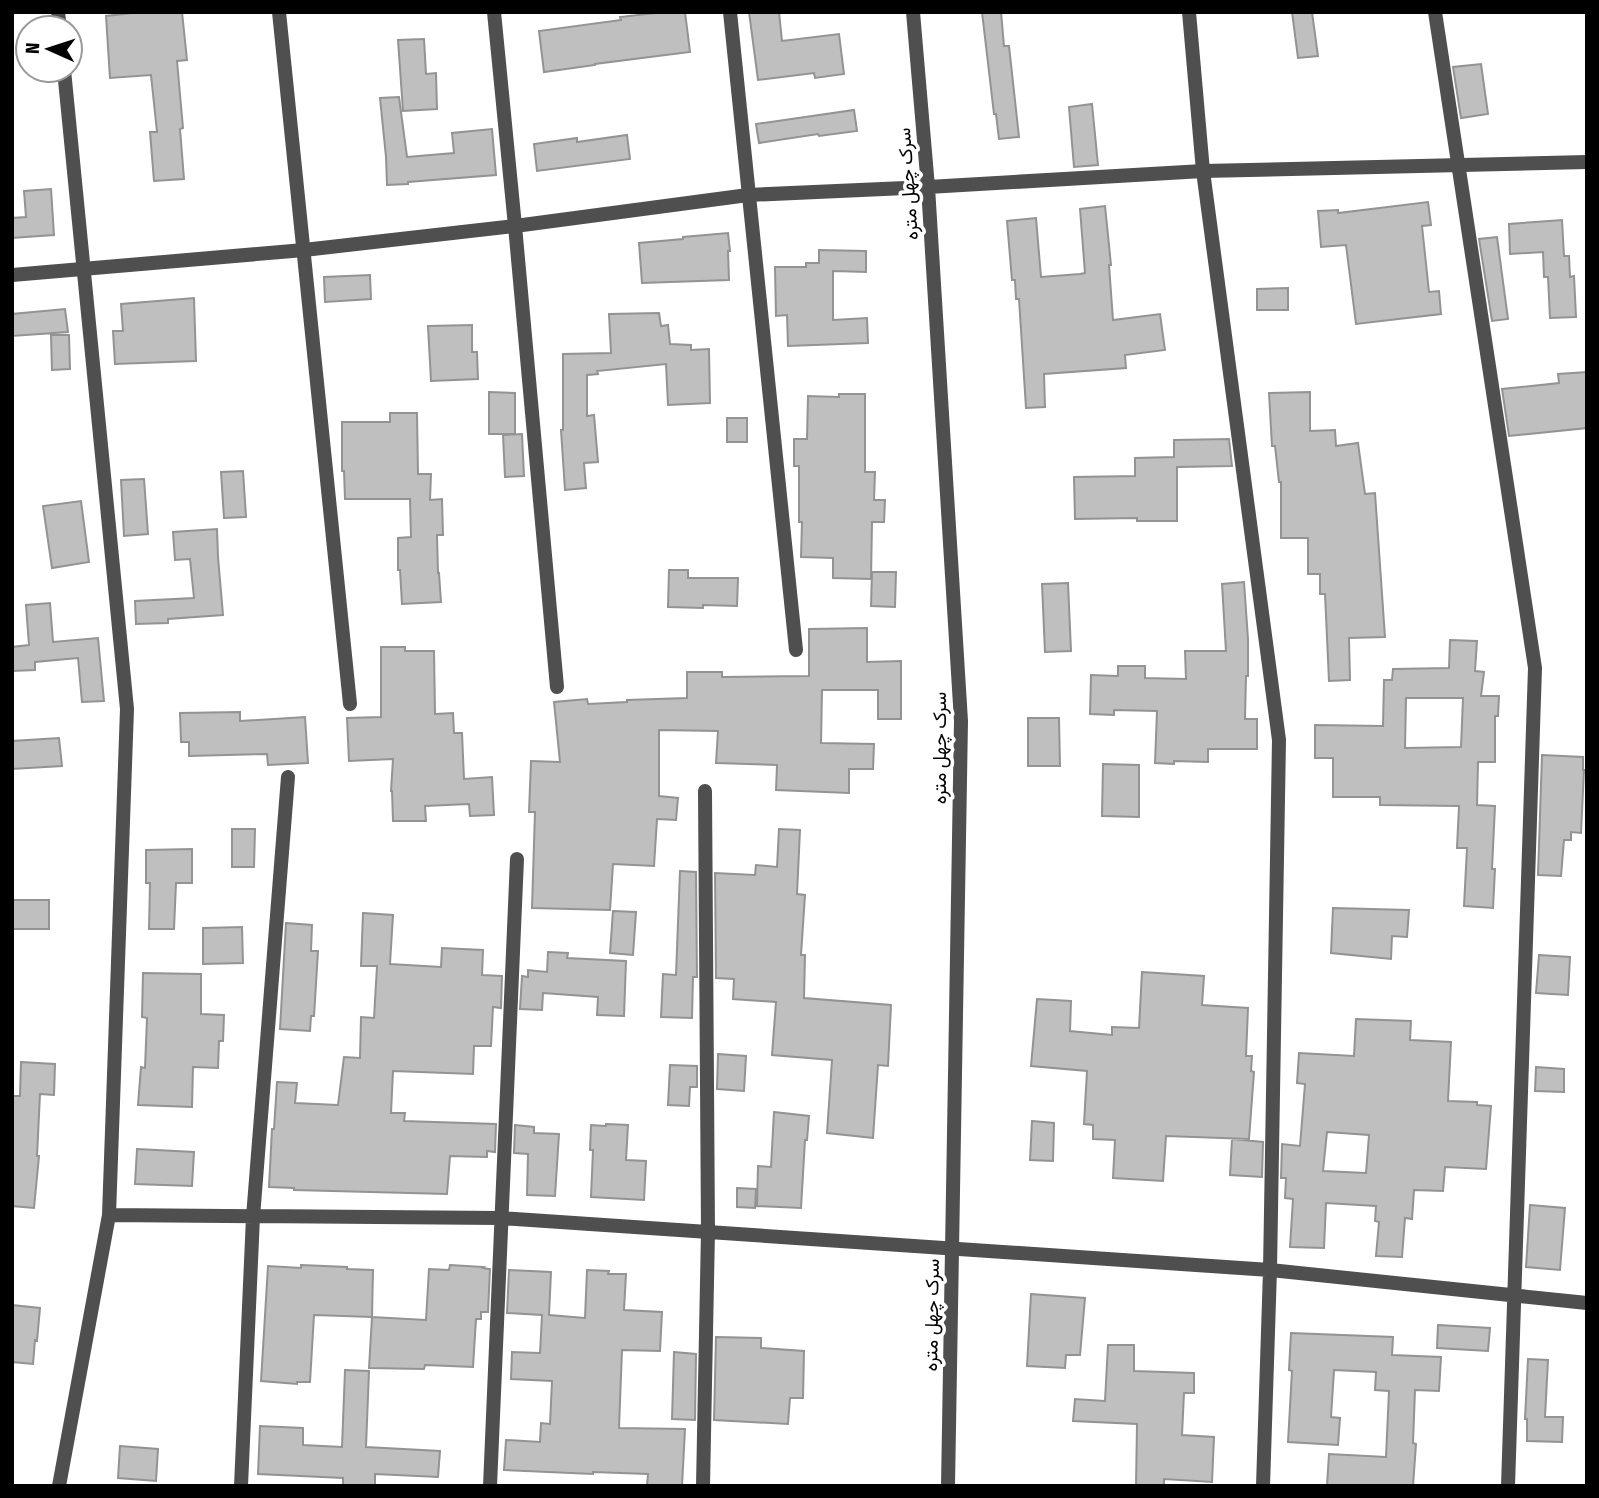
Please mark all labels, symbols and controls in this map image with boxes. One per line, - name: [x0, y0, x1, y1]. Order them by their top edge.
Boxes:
- north arrow: [14, 14, 84, 84]
- text: N: [21, 42, 44, 54]
- street label: سرک چهل متره: [892, 127, 925, 241]
- street label: سرک چهل متره: [928, 692, 953, 804]
- street label: سرک چهل متره: [919, 1258, 946, 1372]

